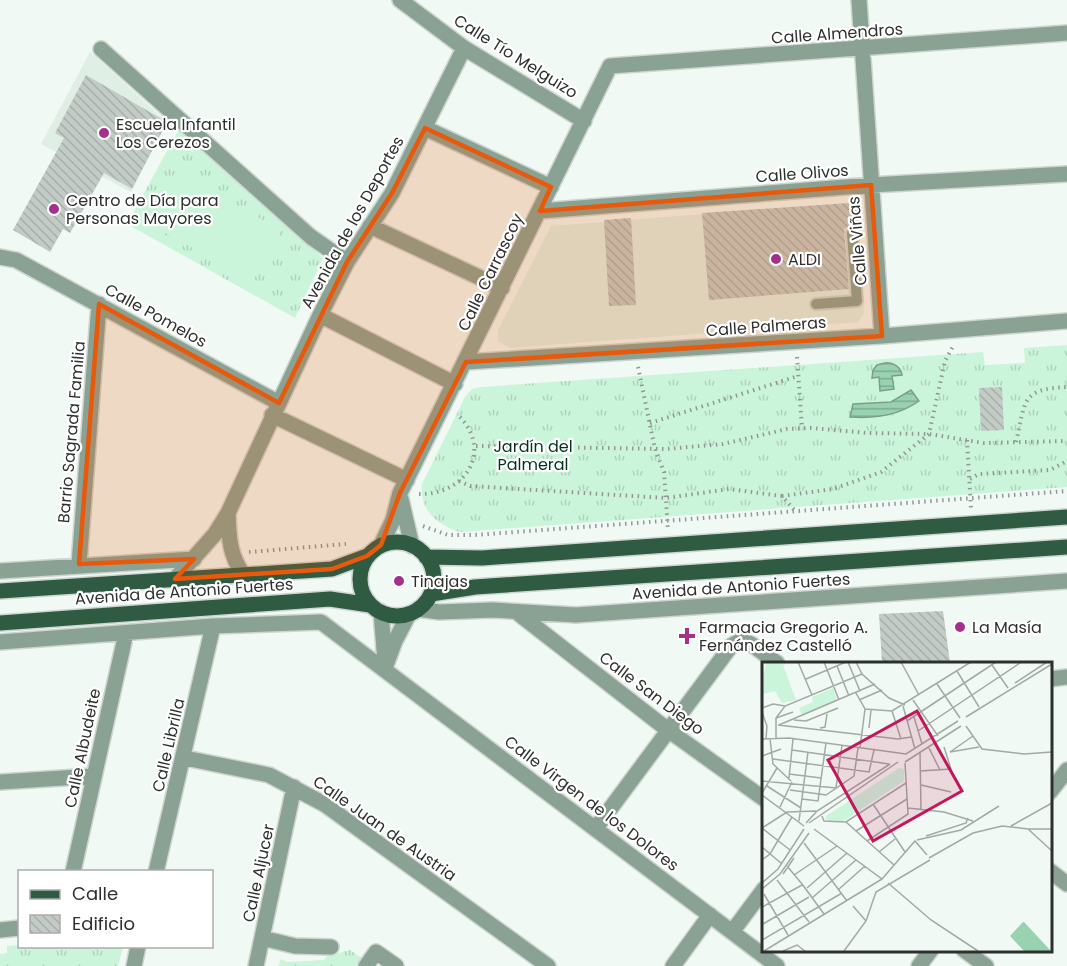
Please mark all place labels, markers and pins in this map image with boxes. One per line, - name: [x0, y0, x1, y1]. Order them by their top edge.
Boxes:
- place label: Escuela Infantil Los Cerezos: [116, 113, 236, 154]
- marker: Escuela Infantil Los Cerezos: [97, 126, 111, 140]
- place label: Centro de Día para Personas Mayores: [66, 189, 219, 230]
- marker: Centro de Día para Personas Mayores: [47, 202, 61, 216]
- place label: ALDI: [788, 248, 821, 271]
- marker: ALDI: [769, 252, 783, 266]
- place label: Tinajas: [411, 570, 468, 593]
- marker: Tinajas: [392, 574, 406, 588]
- place label: Farmacia Gregorio A. Fernández Castelló: [699, 616, 868, 657]
- place label: La Masía: [972, 616, 1042, 639]
- marker: La Masía: [953, 620, 967, 634]
- marker: Farmacia Gregorio A. Fernández Castelló: [680, 629, 694, 643]

